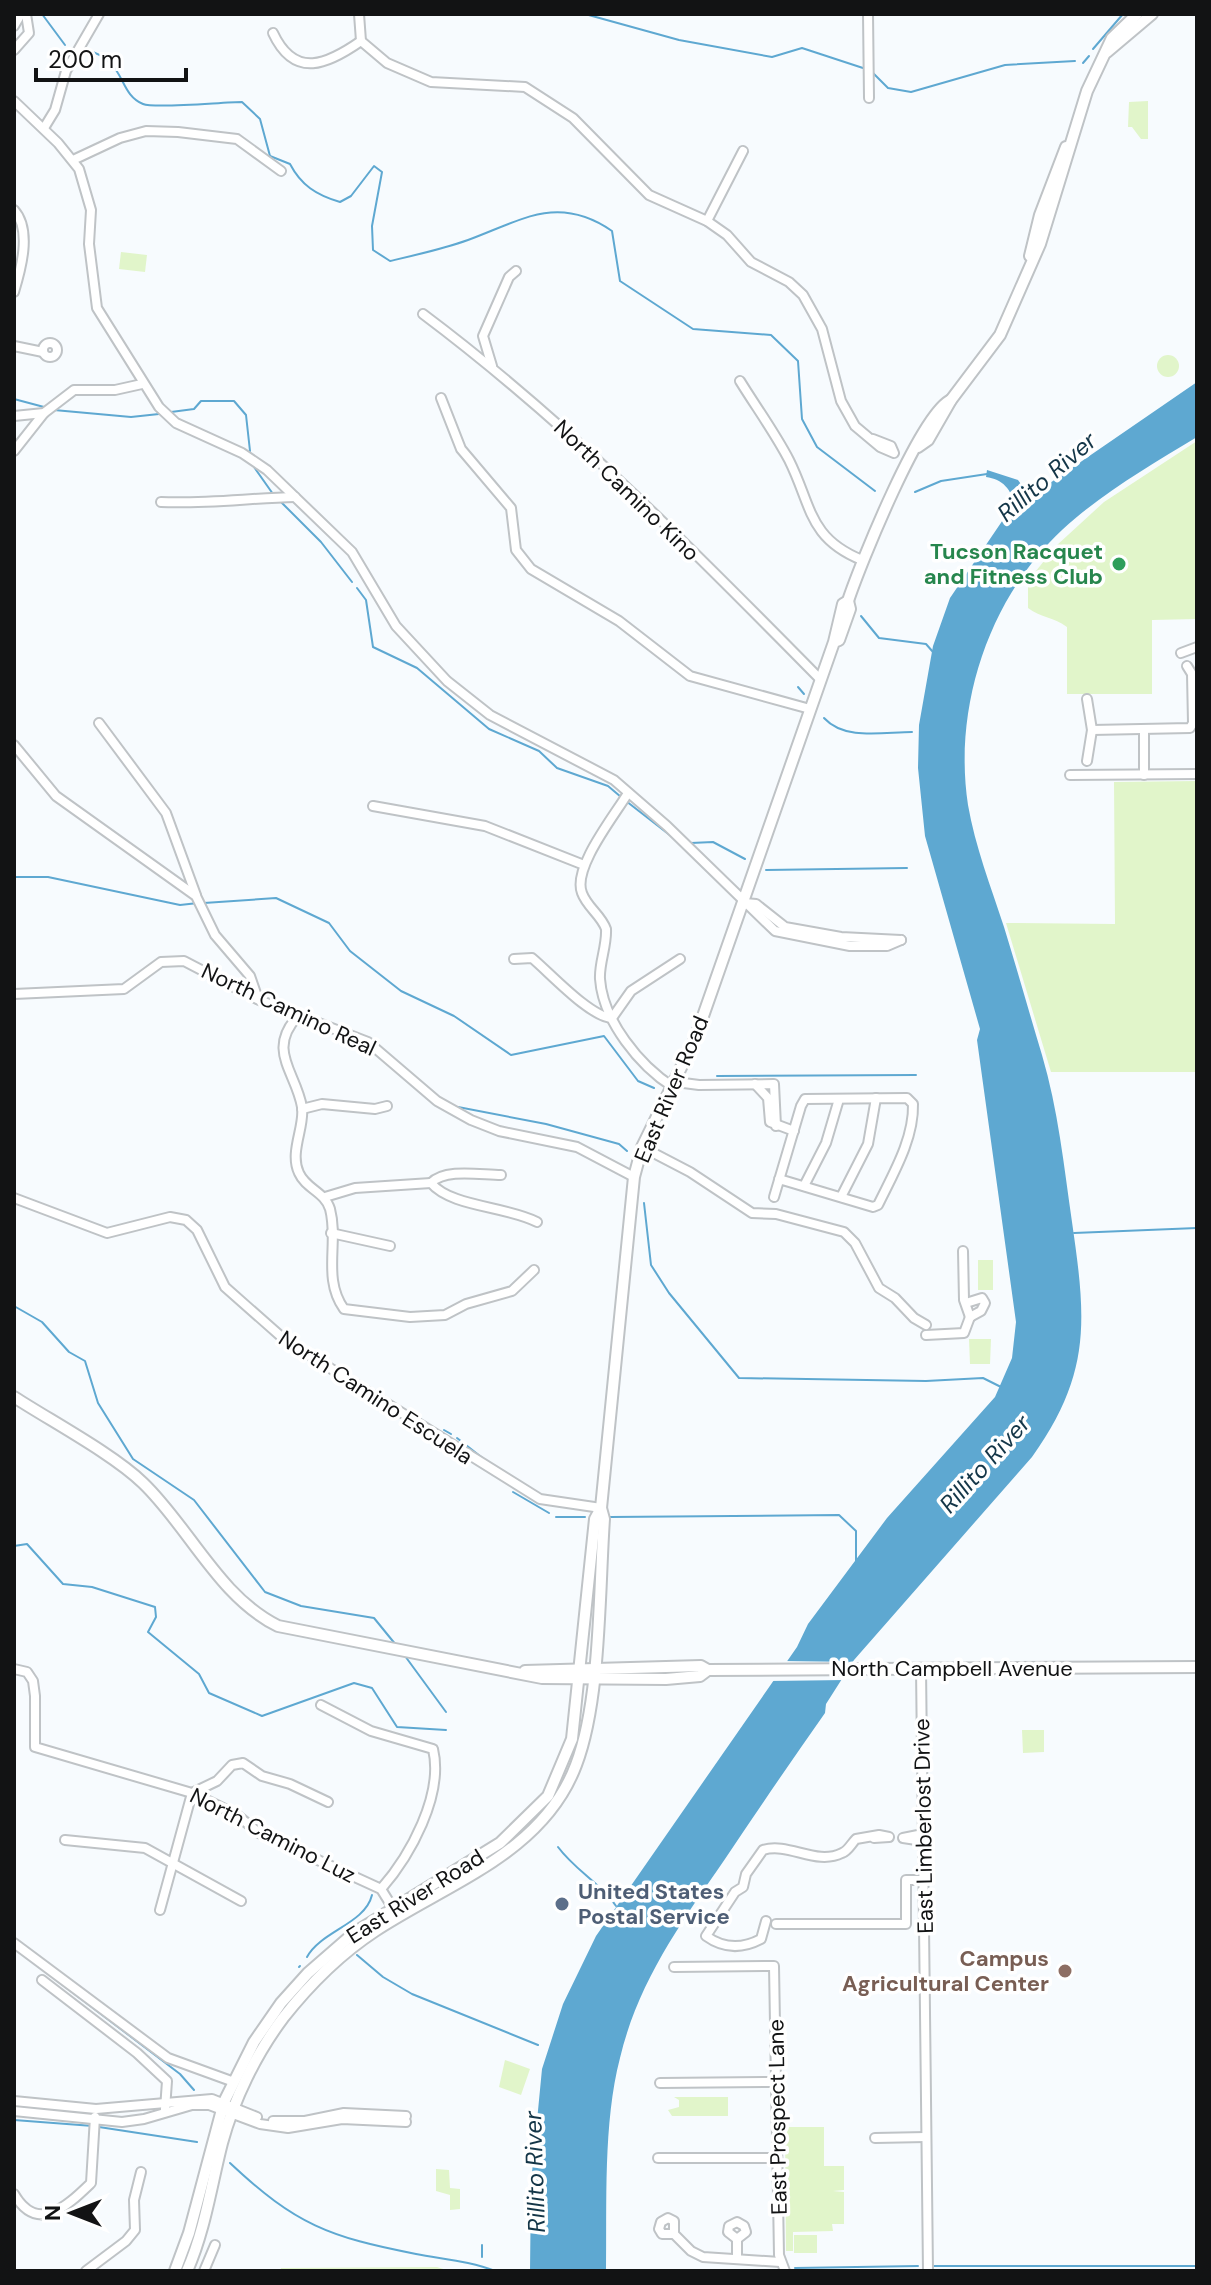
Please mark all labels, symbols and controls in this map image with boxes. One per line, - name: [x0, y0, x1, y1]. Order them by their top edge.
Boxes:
- scale bar: [36, 32, 186, 82]
- text: 200 m: [48, 44, 122, 75]
- street label: North Camino Kino: [548, 413, 706, 567]
- water label: Rillito River: [991, 424, 1104, 528]
- place label: Tucson Racquet and Fitness Club: [924, 537, 1103, 591]
- marker: Tucson Racquet and Fitness Club: [1110, 555, 1128, 573]
- street label: North Camino Real: [197, 956, 381, 1063]
- street label: East River Road: [628, 1011, 715, 1167]
- street label: North Camino Escuela: [273, 1324, 478, 1471]
- water label: Rillito River: [932, 1407, 1038, 1519]
- street label: North Campbell Avenue: [831, 1654, 1073, 1683]
- street label: East Limberlost Drive: [907, 1718, 940, 1934]
- street label: North Camino Luz: [185, 1781, 360, 1890]
- street label: East River Road: [341, 1843, 489, 1950]
- place label: United States Postal Service: [578, 1877, 730, 1931]
- marker: United States Postal Service: [553, 1895, 571, 1913]
- place label: Campus Agricultural Center: [842, 1944, 1049, 1998]
- marker: Campus Agricultural Center: [1056, 1962, 1074, 1980]
- street label: East Prospect Lane: [761, 2019, 794, 2215]
- water label: Rillito River: [517, 2110, 552, 2233]
- north arrow: [32, 2173, 112, 2253]
- text: N: [38, 2205, 67, 2221]

